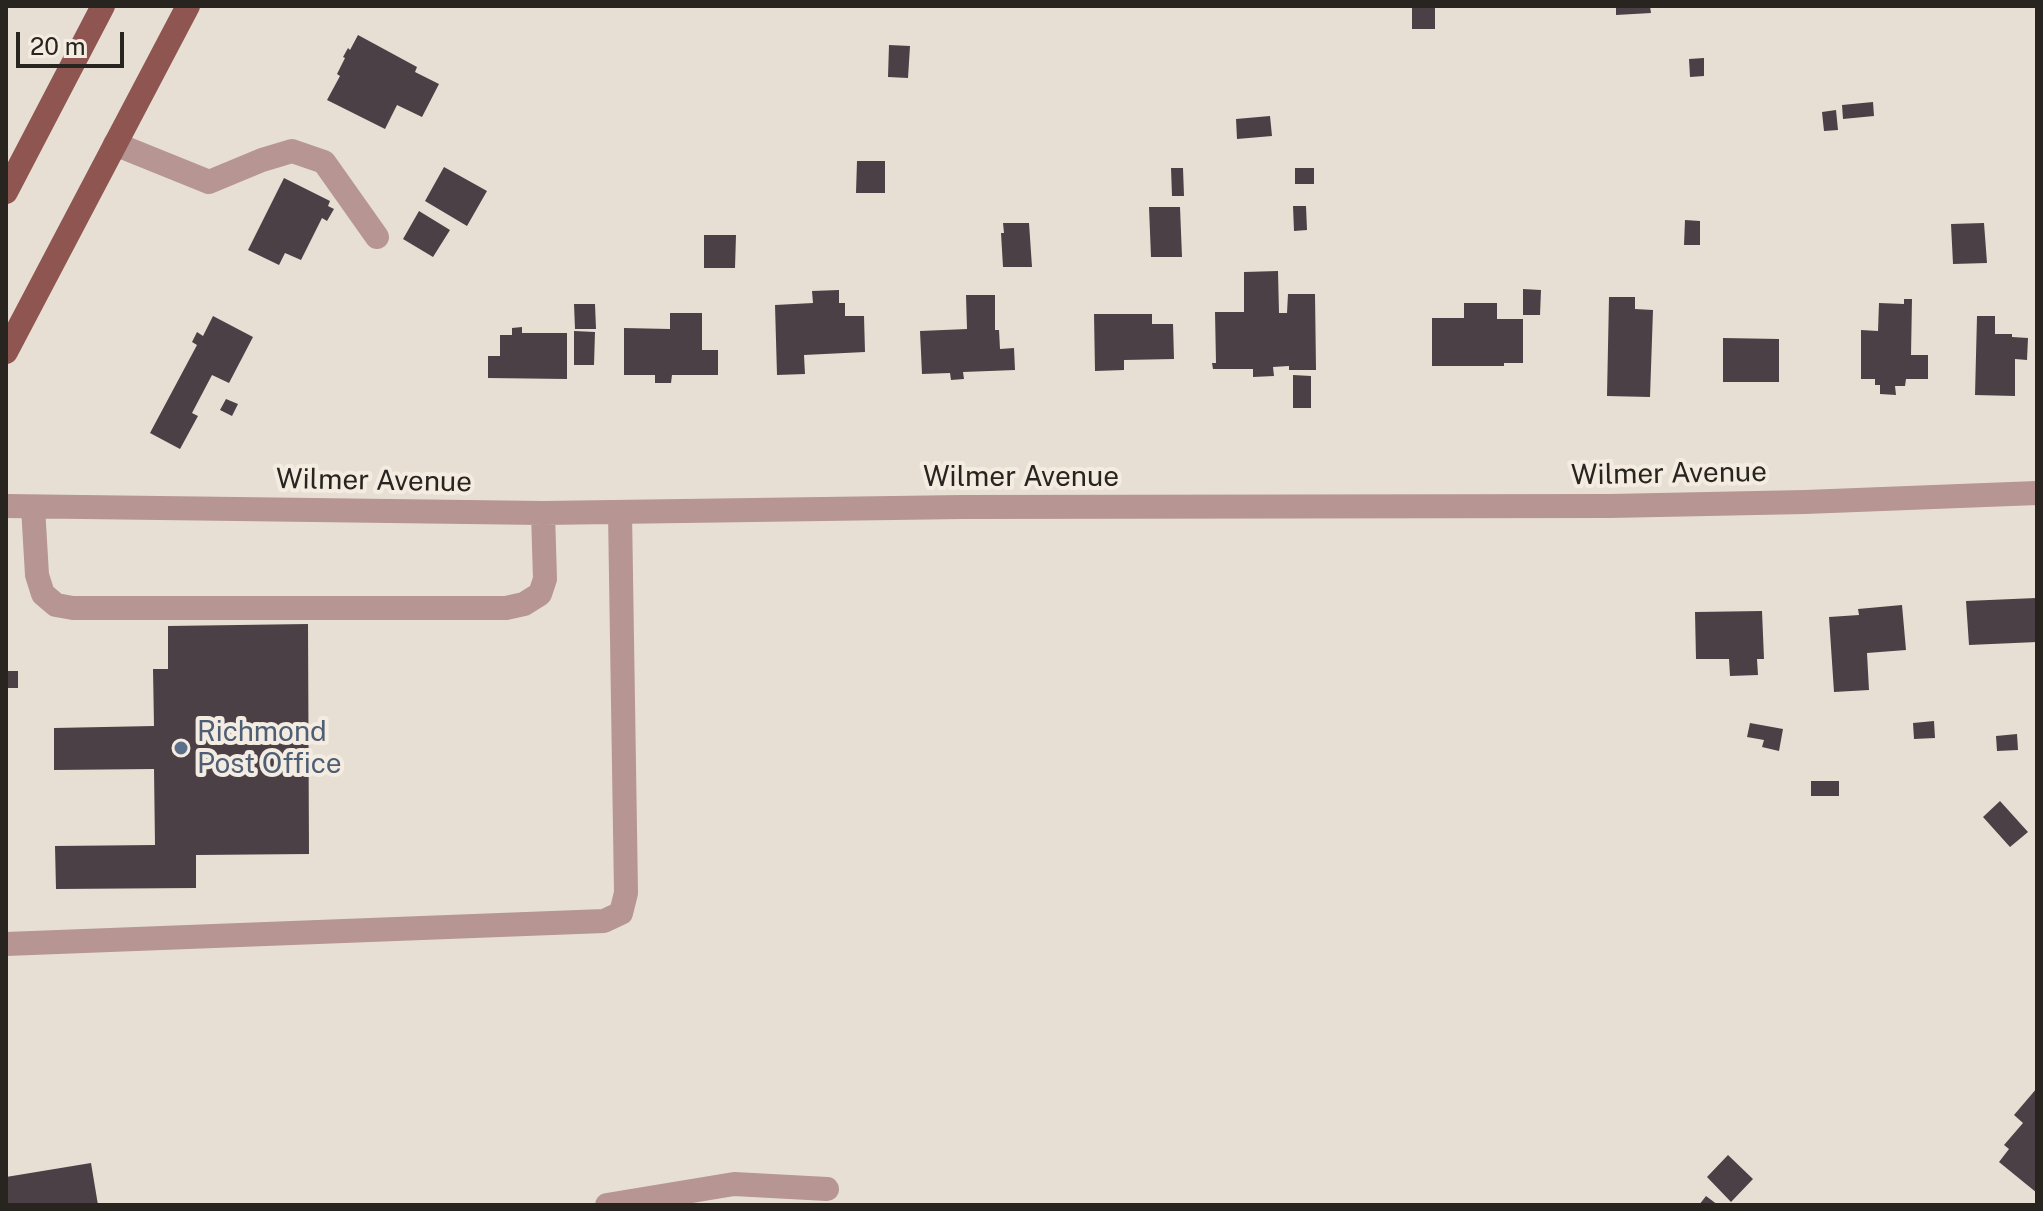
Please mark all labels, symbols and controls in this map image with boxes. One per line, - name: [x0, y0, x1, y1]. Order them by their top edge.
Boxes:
- scale bar: [20, 16, 128, 66]
- text: 20 m: [30, 32, 86, 60]
- street label: Wilmer Avenue: [1571, 455, 1767, 493]
- street label: Wilmer Avenue: [923, 460, 1119, 494]
- street label: Wilmer Avenue: [276, 462, 472, 500]
- place label: Richmond Post Office: [197, 715, 342, 781]
- marker: Richmond Post Office: [172, 739, 190, 757]

